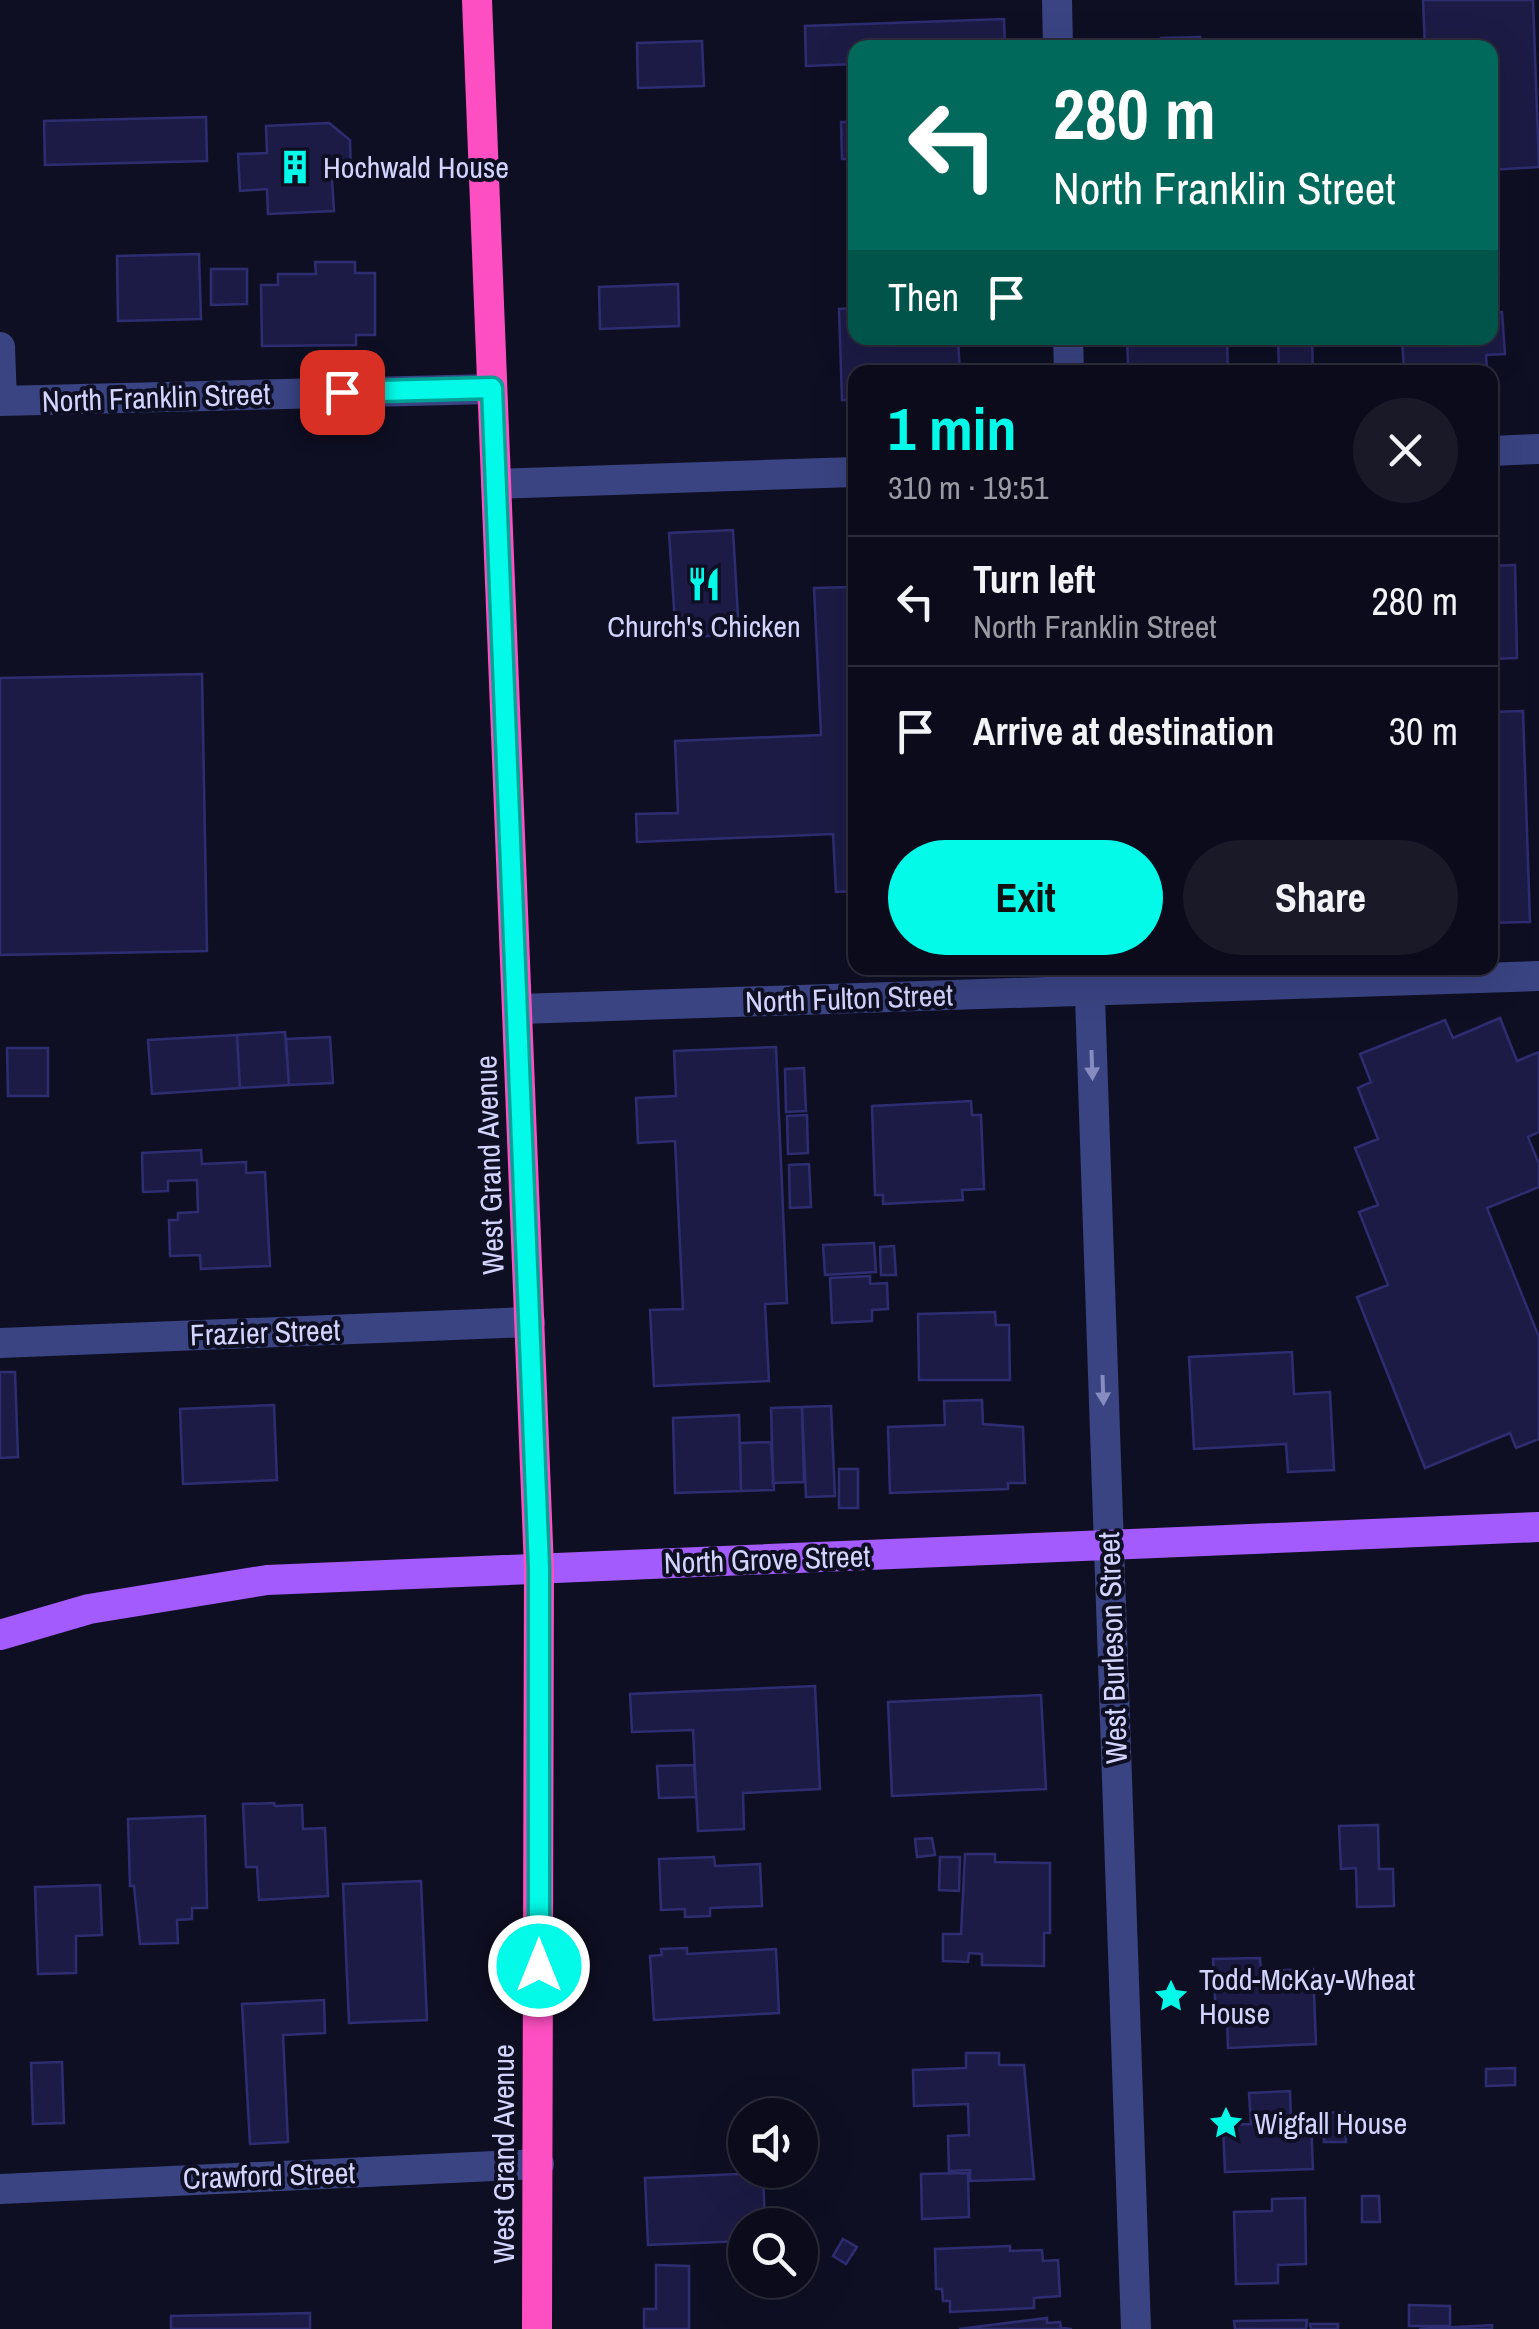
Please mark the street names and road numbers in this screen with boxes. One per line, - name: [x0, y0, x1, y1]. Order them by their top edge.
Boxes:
- street label: North Franklin Street: [41, 373, 271, 421]
- street label: North Fulton Street: [744, 974, 954, 1022]
- street label: West Grand Avenue: [465, 1055, 513, 1275]
- street label: Frazier Street: [189, 1309, 341, 1355]
- street label: West Burleson Street: [1088, 1531, 1136, 1765]
- street label: North Grove Street: [663, 1535, 871, 1583]
- street label: West Grand Avenue: [483, 2044, 523, 2264]
- street label: Crawford Street: [182, 2152, 356, 2198]

